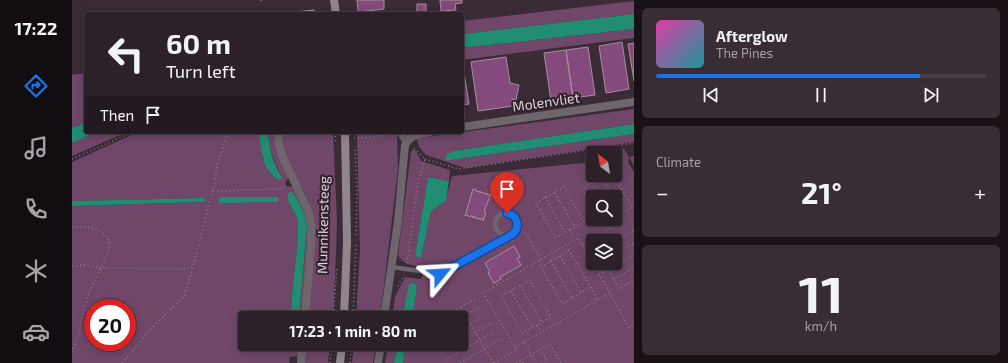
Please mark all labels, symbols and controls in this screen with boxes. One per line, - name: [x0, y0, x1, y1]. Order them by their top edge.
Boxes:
- text: 17:22: [15, 17, 57, 39]
- text: 60 m: [166, 26, 231, 60]
- text: Afterglow: [716, 27, 788, 45]
- icon: left: [100, 28, 152, 80]
- text: The Pines: [716, 45, 773, 61]
- text: Turn left: [166, 60, 236, 82]
- icon: directions: [22, 72, 50, 100]
- icon: previous: [700, 84, 722, 106]
- icon: pause: [810, 84, 832, 106]
- icon: next: [920, 84, 942, 106]
- street label: Molenvliet: [511, 88, 581, 115]
- icon: arrive: [142, 104, 164, 126]
- text: Then: [100, 106, 134, 124]
- icon: music: [22, 134, 50, 162]
- north arrow: [586, 146, 622, 182]
- map controls: [586, 146, 622, 270]
- text: Climate: [656, 154, 701, 170]
- pin: [490, 172, 524, 213]
- text: 21°: [801, 174, 842, 210]
- street label: Munnikensteeg: [313, 176, 332, 274]
- icon: arrive: [496, 178, 518, 200]
- text: −: [656, 179, 669, 205]
- text: +: [974, 179, 986, 205]
- button: search: [586, 190, 622, 226]
- icon: phone: [22, 195, 50, 223]
- button: layers: [586, 234, 622, 270]
- position arrow: [419, 253, 461, 295]
- icon: climate: [22, 257, 50, 285]
- text: 11: [799, 261, 843, 323]
- speed limit sign: 20: [84, 299, 136, 351]
- icon: car: [22, 318, 50, 346]
- text: km/h: [805, 318, 837, 334]
- text: 17:23 · 1 min · 80 m: [289, 322, 417, 340]

